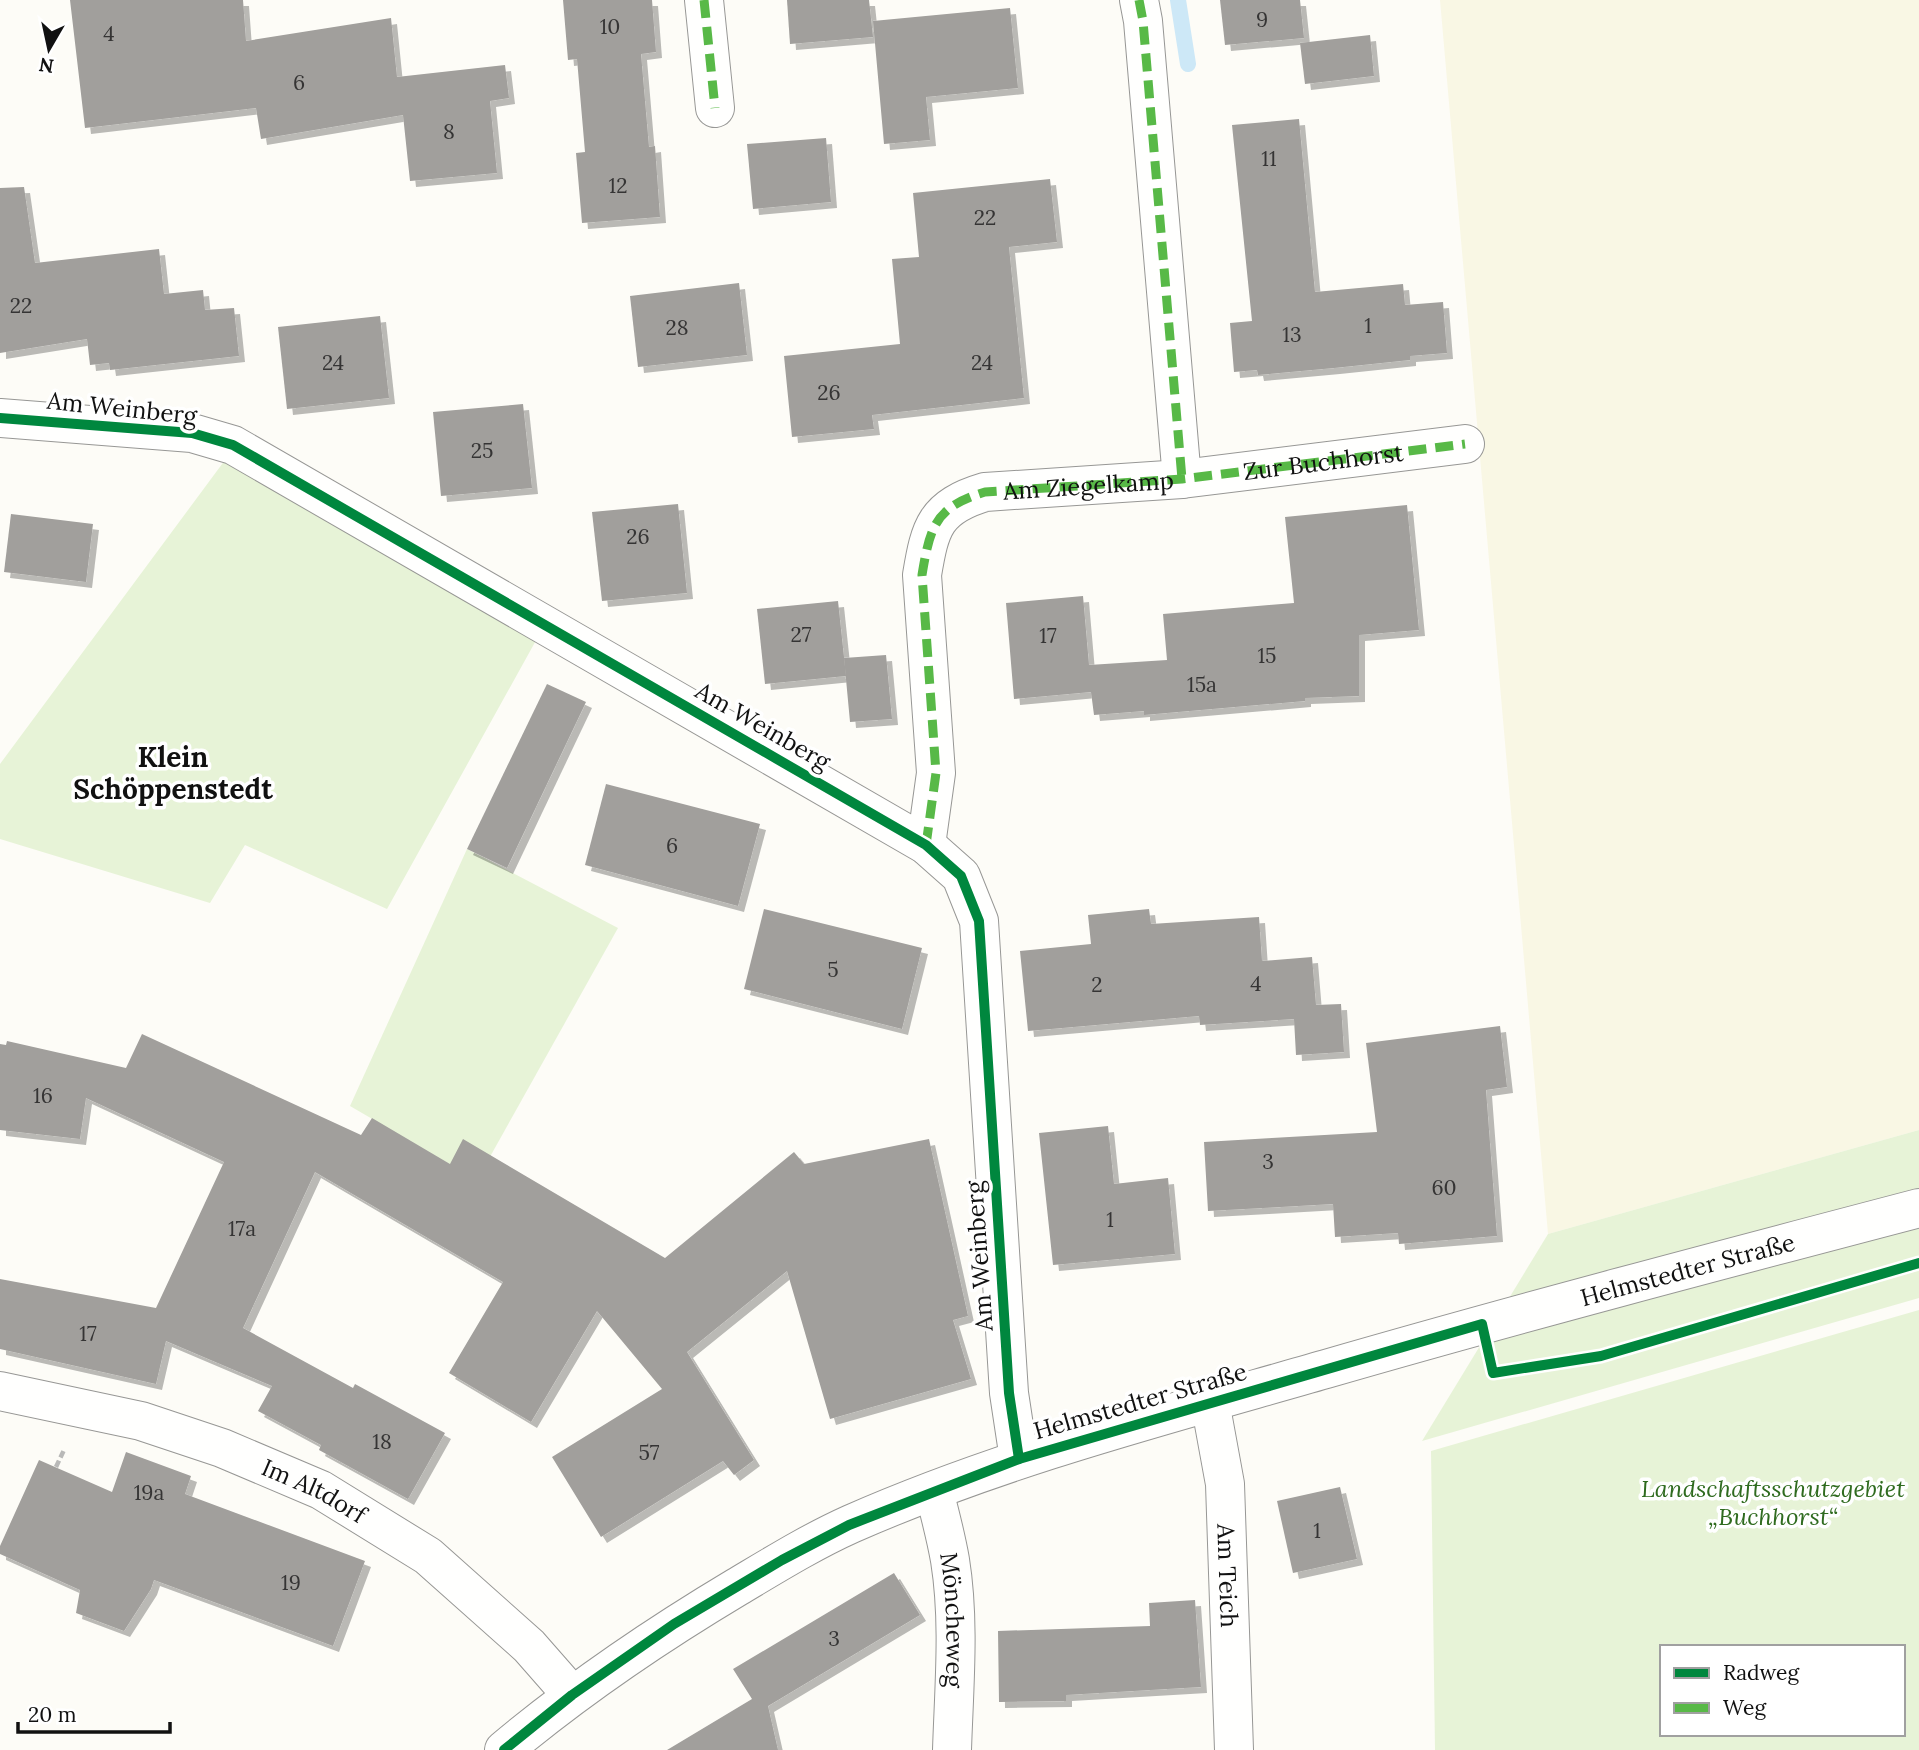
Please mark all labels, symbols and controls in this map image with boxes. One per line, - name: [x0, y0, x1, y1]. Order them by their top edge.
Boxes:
- house number: 9: [1256, 6, 1268, 33]
- house number: 10: [600, 13, 620, 40]
- north arrow: [14, 14, 84, 84]
- house number: 4: [103, 20, 115, 47]
- text: N: [37, 53, 55, 79]
- house number: 6: [293, 69, 305, 96]
- house number: 8: [443, 118, 455, 145]
- house number: 11: [1261, 145, 1277, 172]
- house number: 12: [609, 172, 627, 199]
- house number: 22: [974, 204, 996, 231]
- house number: 22: [10, 292, 32, 319]
- house number: 1: [1364, 312, 1372, 339]
- house number: 28: [665, 314, 689, 341]
- house number: 13: [1282, 321, 1302, 348]
- house number: 24: [322, 349, 344, 376]
- house number: 24: [971, 349, 993, 376]
- house number: 26: [817, 379, 841, 406]
- street label: Am Weinberg: [45, 385, 199, 431]
- street label: Zur Buchhorst: [1241, 436, 1406, 487]
- house number: 25: [471, 437, 493, 464]
- street label: Am Ziegelkamp: [1001, 464, 1175, 506]
- house number: 26: [626, 523, 650, 550]
- house number: 27: [791, 621, 812, 648]
- house number: 17: [1039, 622, 1057, 649]
- house number: 15: [1257, 642, 1277, 669]
- house number: 15a: [1187, 671, 1217, 698]
- street label: Am Weinberg: [689, 674, 837, 777]
- district label: Klein Schöppenstedt: [73, 739, 273, 807]
- house number: 6: [666, 832, 678, 859]
- house number: 5: [827, 956, 839, 983]
- house number: 4: [1250, 970, 1262, 997]
- house number: 2: [1091, 971, 1103, 998]
- house number: 16: [33, 1082, 53, 1109]
- house number: 3: [1262, 1148, 1274, 1175]
- house number: 60: [1431, 1174, 1457, 1201]
- street label: Am Weinberg: [958, 1179, 1000, 1333]
- house number: 1: [1106, 1206, 1114, 1233]
- house number: 17a: [228, 1215, 256, 1242]
- street label: Helmstedter Straße: [1577, 1226, 1798, 1313]
- house number: 17: [79, 1320, 97, 1347]
- street label: Helmstedter Straße: [1030, 1356, 1250, 1446]
- house number: 18: [372, 1428, 392, 1455]
- house number: 57: [638, 1439, 660, 1466]
- street label: Im Altdorf: [257, 1451, 374, 1531]
- park label: Landschaftsschutzgebiet „Buchhorst“: [1641, 1473, 1905, 1532]
- house number: 19a: [134, 1479, 164, 1506]
- house number: 1: [1313, 1517, 1321, 1544]
- street label: Am Teich: [1211, 1522, 1245, 1628]
- street label: Möncheweg: [934, 1550, 971, 1689]
- house number: 19: [281, 1569, 301, 1596]
- house number: 3: [828, 1625, 840, 1652]
- legend: [1660, 1645, 1905, 1736]
- text: Radweg: [1723, 1659, 1799, 1686]
- scale bar: [18, 1690, 170, 1734]
- text: Weg: [1723, 1694, 1766, 1721]
- text: 20 m: [28, 1701, 77, 1728]

